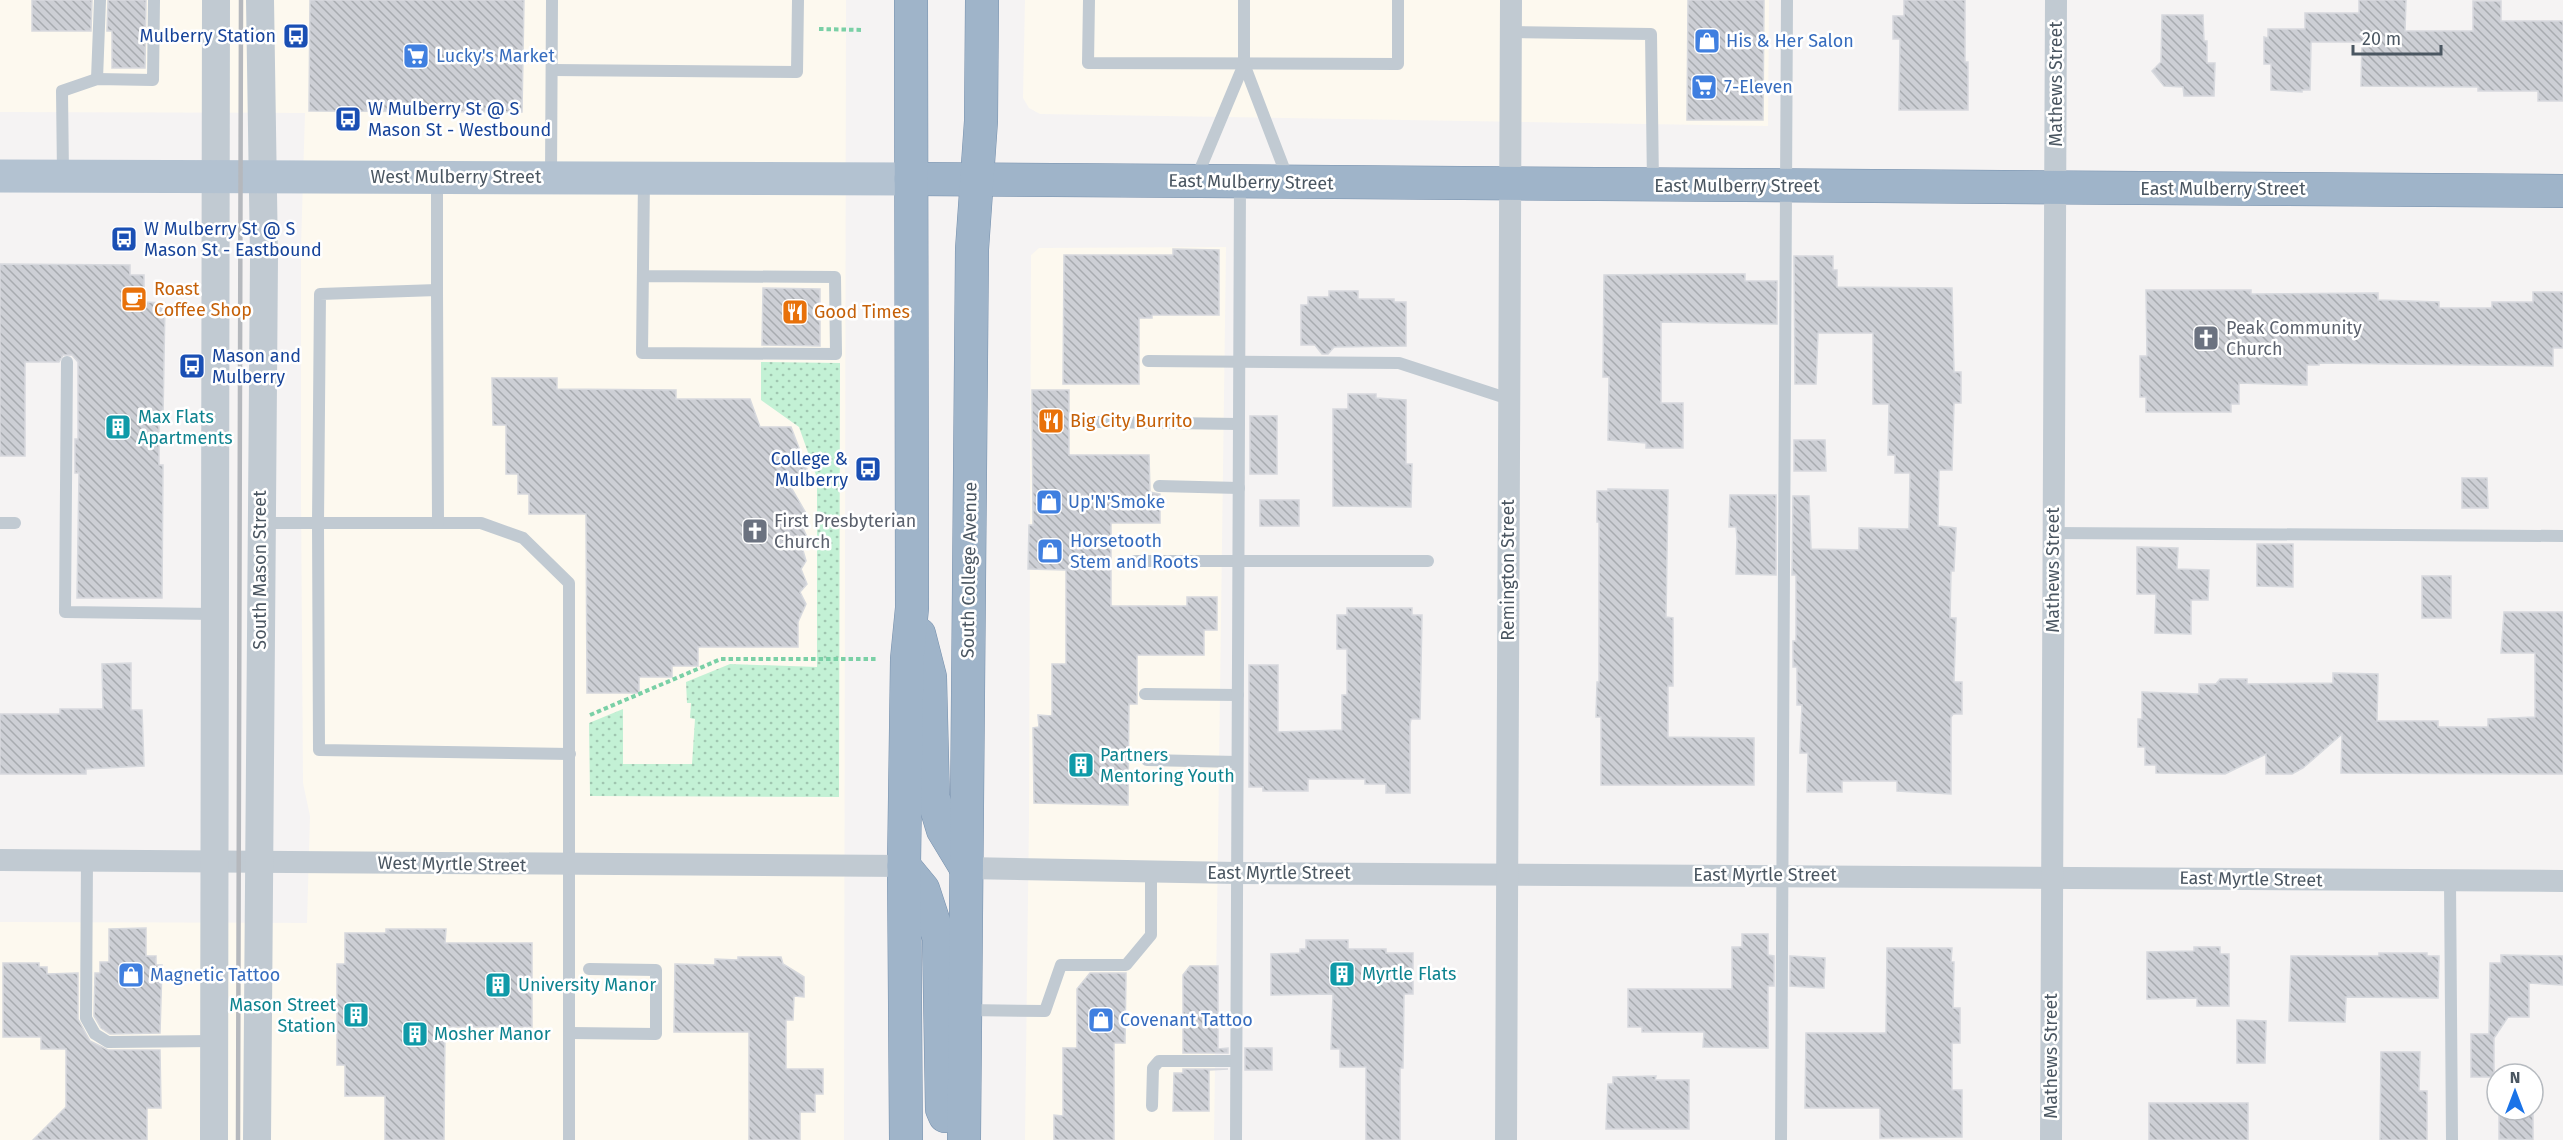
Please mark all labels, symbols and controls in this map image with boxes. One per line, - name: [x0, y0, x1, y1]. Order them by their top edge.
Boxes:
- scale bar: [2353, 18, 2442, 56]
- bus stop icon: Mulberry Station: [281, 21, 311, 51]
- street label: Mathews Street: [2045, 21, 2067, 147]
- place label: Mulberry Station: [140, 25, 276, 47]
- shop icon: His & Her Salon: [1692, 26, 1722, 56]
- text: 20 m: [2362, 28, 2401, 50]
- place label: His & Her Salon: [1726, 30, 1854, 52]
- supermarket icon: Lucky's Market: [401, 41, 431, 71]
- place label: Lucky's Market: [436, 45, 555, 67]
- supermarket icon: 7-Eleven: [1689, 72, 1719, 102]
- place label: 7-Eleven: [1724, 76, 1793, 98]
- place label: W Mulberry St @ S Mason St - Westbound: [368, 98, 551, 141]
- bus stop icon: W Mulberry St @ S Mason St - Westbound: [333, 104, 363, 134]
- street label: West Mulberry Street: [371, 166, 542, 188]
- street label: East Mulberry Street: [1168, 170, 1334, 194]
- street label: East Mulberry Street: [1654, 175, 1820, 197]
- street label: East Mulberry Street: [2140, 178, 2306, 200]
- place label: W Mulberry St @ S Mason St - Eastbound: [144, 218, 322, 261]
- bus stop icon: W Mulberry St @ S Mason St - Eastbound: [109, 224, 139, 254]
- place label: Roast Coffee Shop: [154, 278, 252, 321]
- cafe icon: Roast Coffee Shop: [119, 284, 149, 314]
- restaurant icon: Good Times: [780, 297, 810, 327]
- place label: Good Times: [814, 301, 910, 323]
- place label: Peak Community Church: [2226, 317, 2362, 360]
- church icon: Peak Community Church: [2191, 323, 2221, 353]
- place label: Mason and Mulberry: [212, 345, 301, 388]
- bus stop icon: Mason and Mulberry: [177, 351, 207, 381]
- place label: Max Flats Apartments: [138, 406, 233, 449]
- restaurant icon: Big City Burrito: [1036, 406, 1066, 436]
- place label: Big City Burrito: [1070, 410, 1192, 432]
- building icon: Max Flats Apartments: [103, 412, 133, 442]
- place label: College & Mulberry: [771, 448, 848, 491]
- bus stop icon: College & Mulberry: [853, 454, 883, 484]
- street label: South College Avenue: [956, 482, 982, 658]
- shop icon: Up'N'Smoke: [1034, 487, 1064, 517]
- street label: South Mason Street: [249, 490, 271, 650]
- place label: Up'N'Smoke: [1068, 491, 1165, 513]
- street label: Remington Street: [1497, 499, 1519, 641]
- street label: Mathews Street: [2042, 507, 2064, 633]
- place label: First Presbyterian Church: [774, 510, 916, 553]
- church icon: First Presbyterian Church: [740, 516, 770, 546]
- place label: Horsetooth Stem and Roots: [1070, 530, 1198, 573]
- shop icon: Horsetooth Stem and Roots: [1035, 536, 1065, 566]
- place label: Partners Mentoring Youth: [1100, 744, 1235, 787]
- building icon: Partners Mentoring Youth: [1066, 750, 1096, 780]
- street label: West Myrtle Street: [377, 852, 527, 876]
- street label: East Myrtle Street: [1207, 862, 1351, 884]
- street label: East Myrtle Street: [1693, 864, 1837, 886]
- street label: East Myrtle Street: [2179, 867, 2323, 891]
- building icon: Myrtle Flats: [1327, 959, 1357, 989]
- shop icon: Magnetic Tattoo: [116, 960, 146, 990]
- place label: Myrtle Flats: [1362, 963, 1456, 985]
- place label: Magnetic Tattoo: [150, 964, 280, 986]
- building icon: University Manor: [483, 970, 513, 1000]
- place label: University Manor: [518, 974, 656, 996]
- street label: Mathews Street: [2040, 993, 2062, 1119]
- place label: Mason Street Station: [229, 994, 336, 1037]
- building icon: Mason Street Station: [341, 1000, 371, 1030]
- shop icon: Covenant Tattoo: [1086, 1005, 1116, 1035]
- place label: Covenant Tattoo: [1120, 1009, 1253, 1031]
- building icon: Mosher Manor: [400, 1019, 430, 1049]
- place label: Mosher Manor: [434, 1023, 551, 1045]
- north arrow: [2485, 1062, 2545, 1122]
- text: N: [2510, 1068, 2520, 1087]

